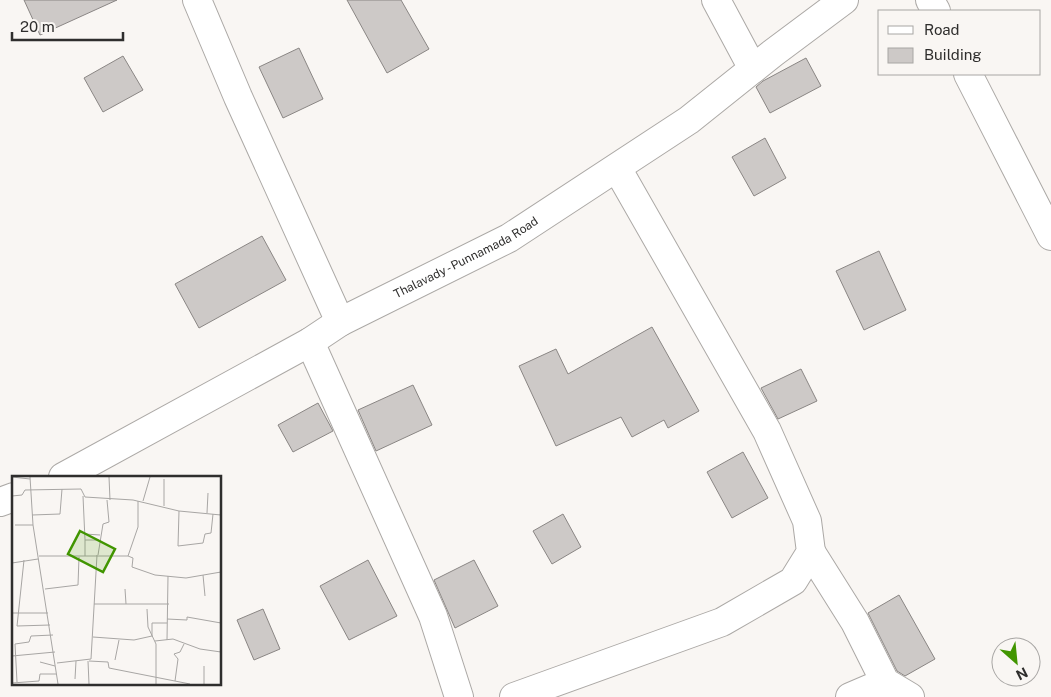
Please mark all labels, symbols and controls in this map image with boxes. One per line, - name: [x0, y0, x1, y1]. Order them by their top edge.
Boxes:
- scale bar: [12, 10, 124, 42]
- legend: [878, 10, 1041, 75]
- text: 20 m: [20, 18, 55, 35]
- text: Road: [924, 21, 960, 38]
- text: Building: [924, 46, 982, 63]
- street label: Thalavady - Punnamada Road: [391, 214, 541, 301]
- inset map: [12, 476, 221, 684]
- north arrow: [991, 637, 1041, 687]
- text: N: [1013, 664, 1030, 683]

